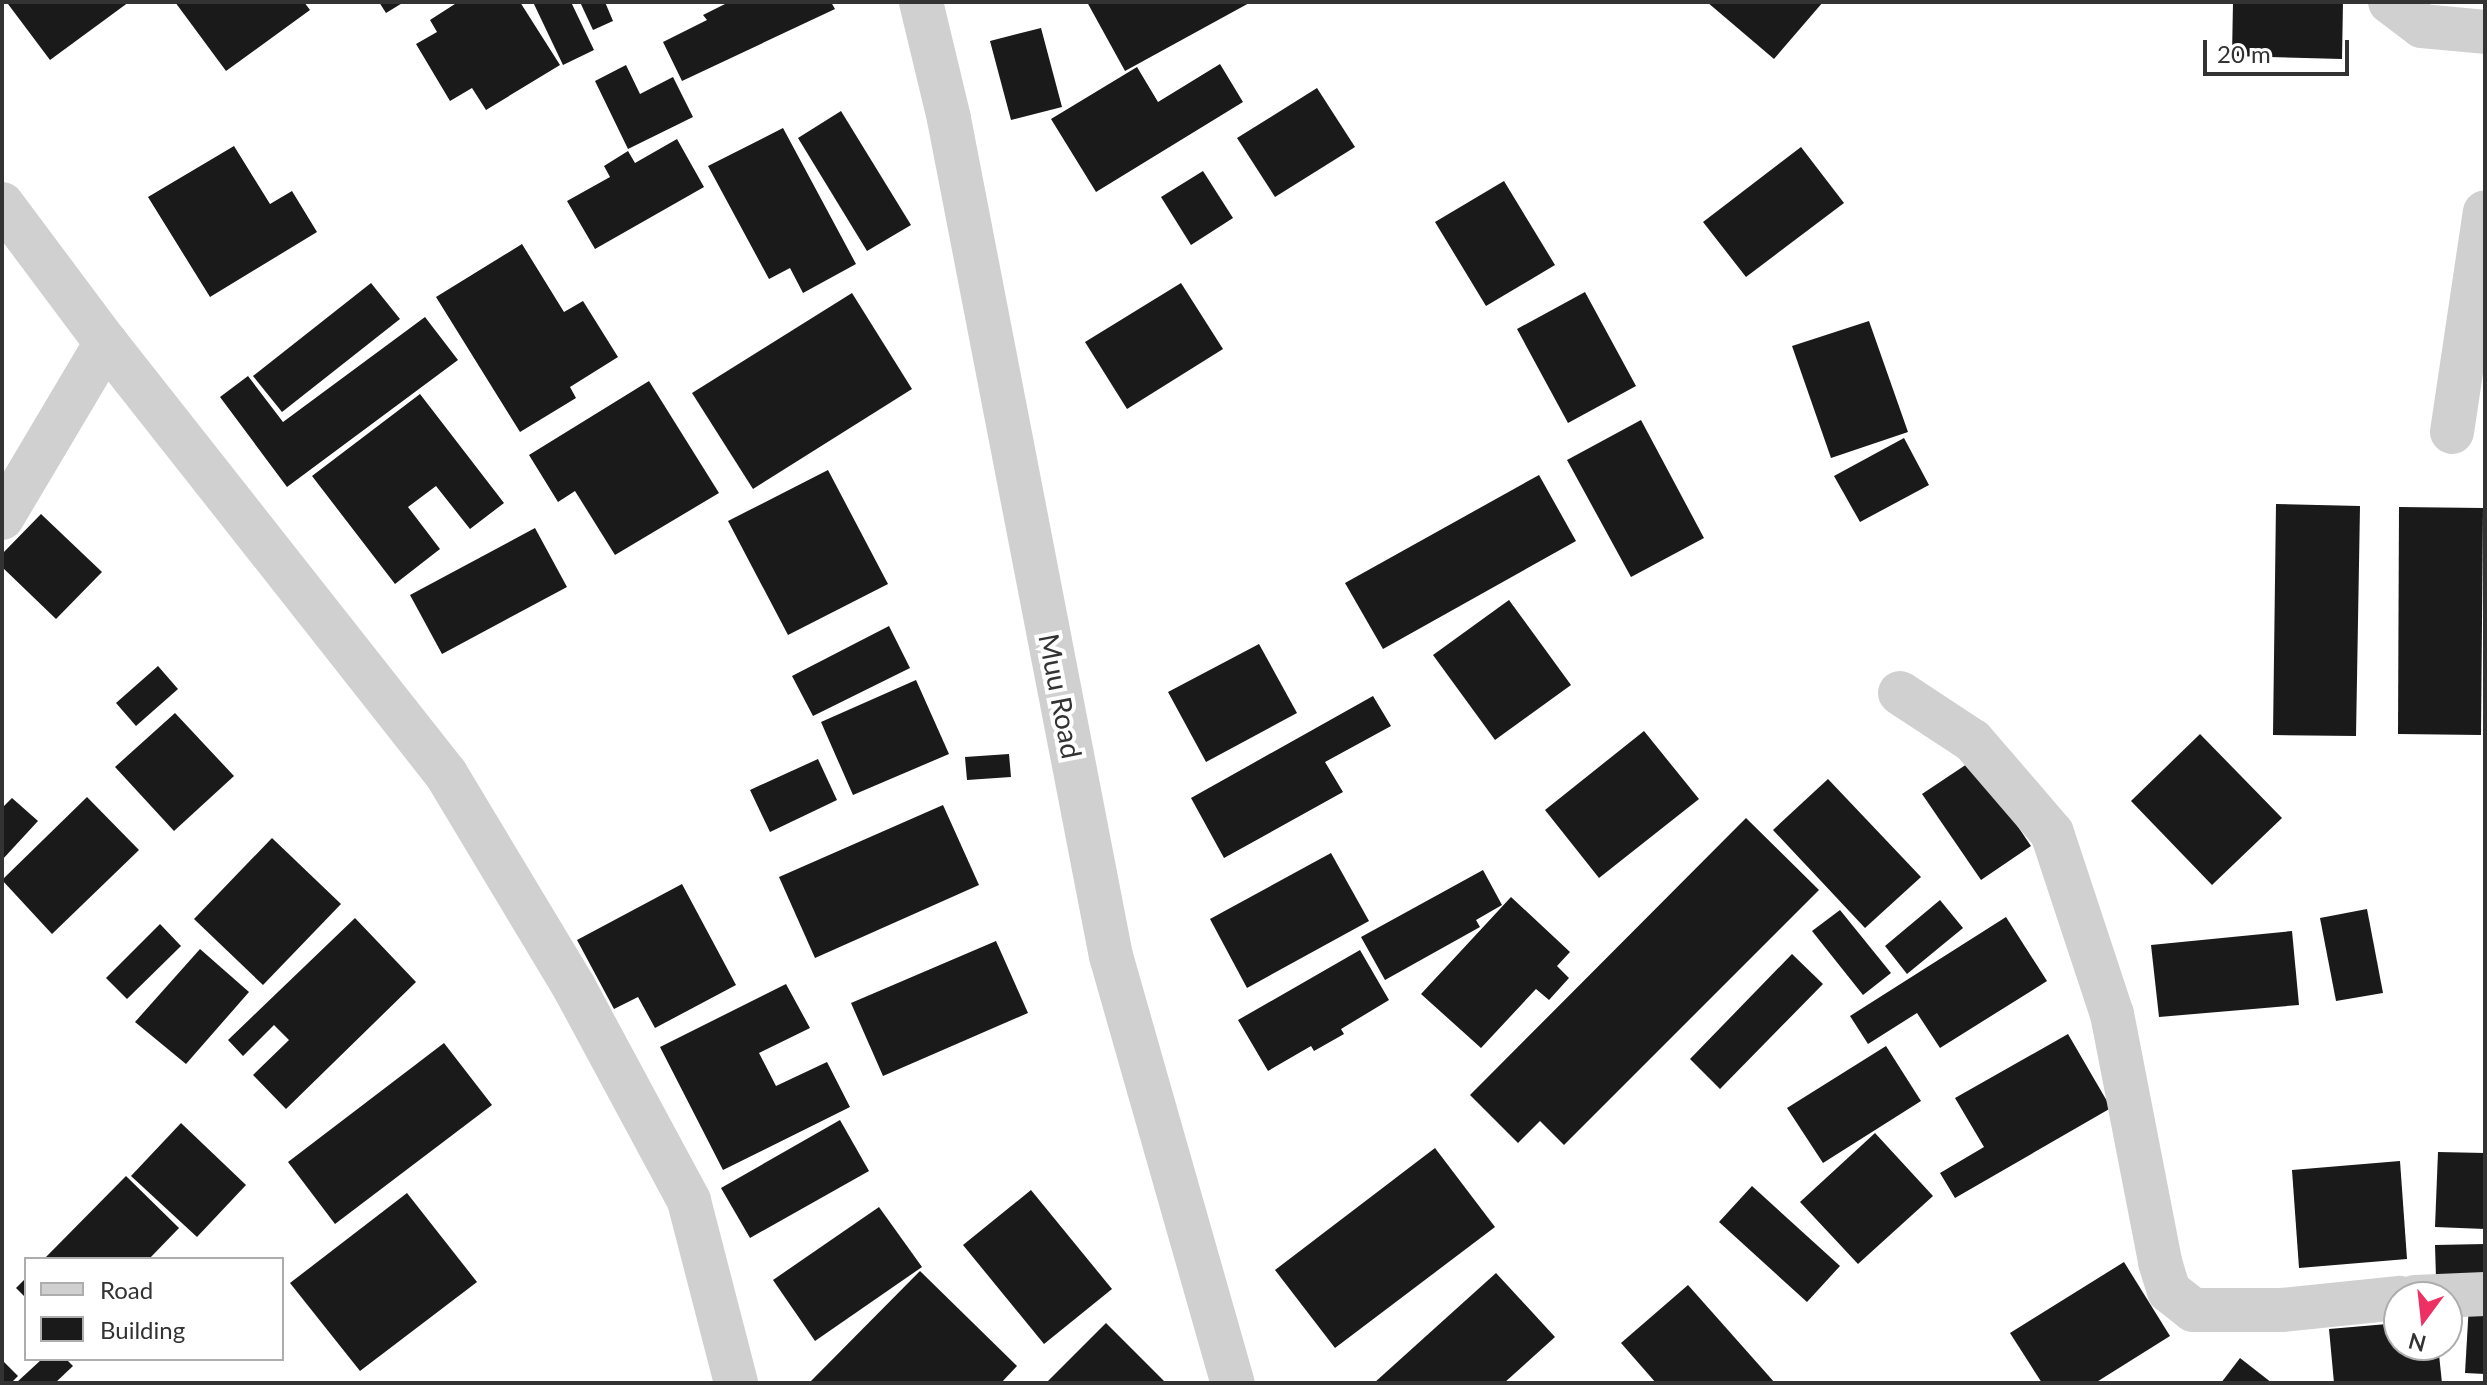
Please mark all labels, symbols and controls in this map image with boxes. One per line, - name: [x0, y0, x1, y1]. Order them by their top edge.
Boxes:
- scale bar: [2207, 24, 2353, 74]
- text: 20 m: [2217, 39, 2271, 68]
- street label: Muu Road: [1032, 631, 1090, 761]
- legend: [24, 1257, 284, 1361]
- text: Road: [100, 1275, 153, 1304]
- north arrow: [2383, 1281, 2463, 1361]
- text: Building: [100, 1315, 185, 1344]
- text: N: [2406, 1328, 2429, 1358]

